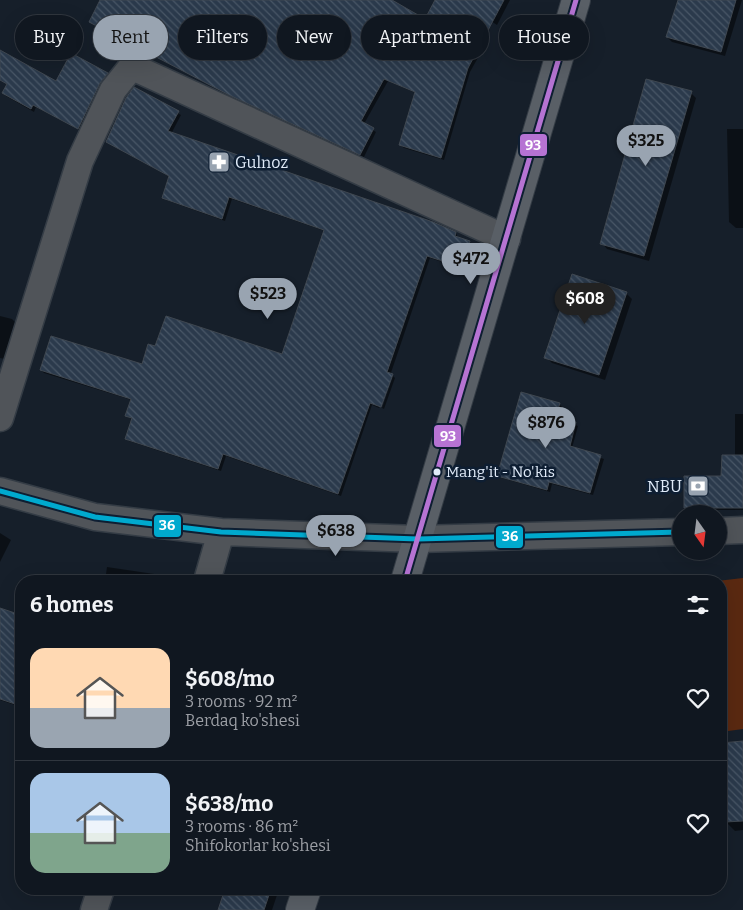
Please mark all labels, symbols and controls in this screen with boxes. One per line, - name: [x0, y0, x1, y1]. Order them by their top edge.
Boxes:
- chip: Buy: [15, 15, 83, 60]
- chip: Rent: [93, 15, 168, 60]
- chip: Filters: [178, 15, 267, 60]
- chip: New: [277, 15, 351, 60]
- chip: Apartment: [361, 15, 489, 60]
- chip: House: [499, 15, 589, 60]
- pin: $325: [616, 124, 676, 167]
- text: $325: [628, 131, 664, 150]
- line badge: 93: [519, 133, 548, 157]
- text: 93: [525, 137, 541, 154]
- pharmacy icon: Gulnoz: [207, 150, 231, 174]
- place label: Gulnoz: [235, 153, 288, 172]
- pin: $472: [441, 242, 501, 285]
- text: $472: [453, 249, 489, 268]
- pin: $523: [238, 278, 298, 320]
- pin: $608: [555, 282, 615, 325]
- text: $523: [250, 284, 286, 303]
- text: $608: [566, 289, 604, 308]
- pin: $876: [516, 406, 576, 449]
- text: $876: [527, 413, 565, 432]
- line badge: 93: [433, 424, 462, 448]
- text: 93: [440, 428, 456, 445]
- place label: Mang'it - No'kis: [446, 463, 555, 481]
- marker: Mang'it - No'kis: [432, 467, 442, 477]
- bank icon: NBU: [686, 474, 710, 498]
- place label: NBU: [647, 477, 682, 496]
- north arrow: [672, 505, 728, 560]
- map controls: [672, 505, 727, 560]
- line badge: 36: [153, 514, 182, 538]
- pin: $638: [306, 514, 366, 557]
- text: 36: [159, 517, 175, 534]
- text: $638: [317, 521, 355, 540]
- line badge: 36: [495, 525, 524, 549]
- text: 36: [502, 528, 518, 545]
- icon: filters: [684, 591, 712, 619]
- text: 6 homes: [30, 592, 114, 618]
- text: $608/mo: [185, 666, 275, 692]
- icon: home: [70, 668, 130, 728]
- icon: heart: [684, 684, 712, 712]
- text: 3 rooms · 92 m²: [185, 692, 297, 711]
- text: Berdaq ko'shesi: [185, 711, 300, 730]
- text: $638/mo: [185, 791, 273, 817]
- icon: home: [70, 793, 130, 853]
- icon: heart: [684, 809, 712, 837]
- text: 3 rooms · 86 m²: [185, 817, 298, 836]
- text: Shifokorlar ko'shesi: [185, 836, 331, 855]

